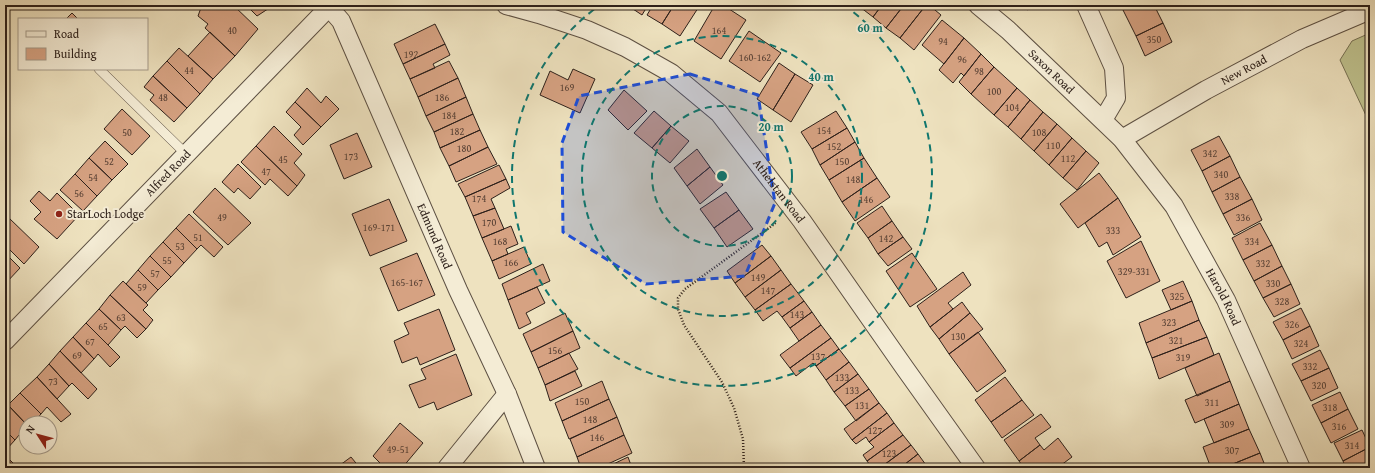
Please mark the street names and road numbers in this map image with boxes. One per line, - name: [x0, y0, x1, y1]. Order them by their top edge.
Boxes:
- street label: Saxon Road: [1025, 45, 1079, 98]
- street label: New Road: [1218, 50, 1270, 89]
- street label: Alfred Road: [141, 145, 195, 200]
- street label: Athelstan Road: [749, 155, 810, 227]
- street label: Edmund Road: [413, 201, 457, 272]
- street label: Harold Road: [1202, 265, 1245, 328]

